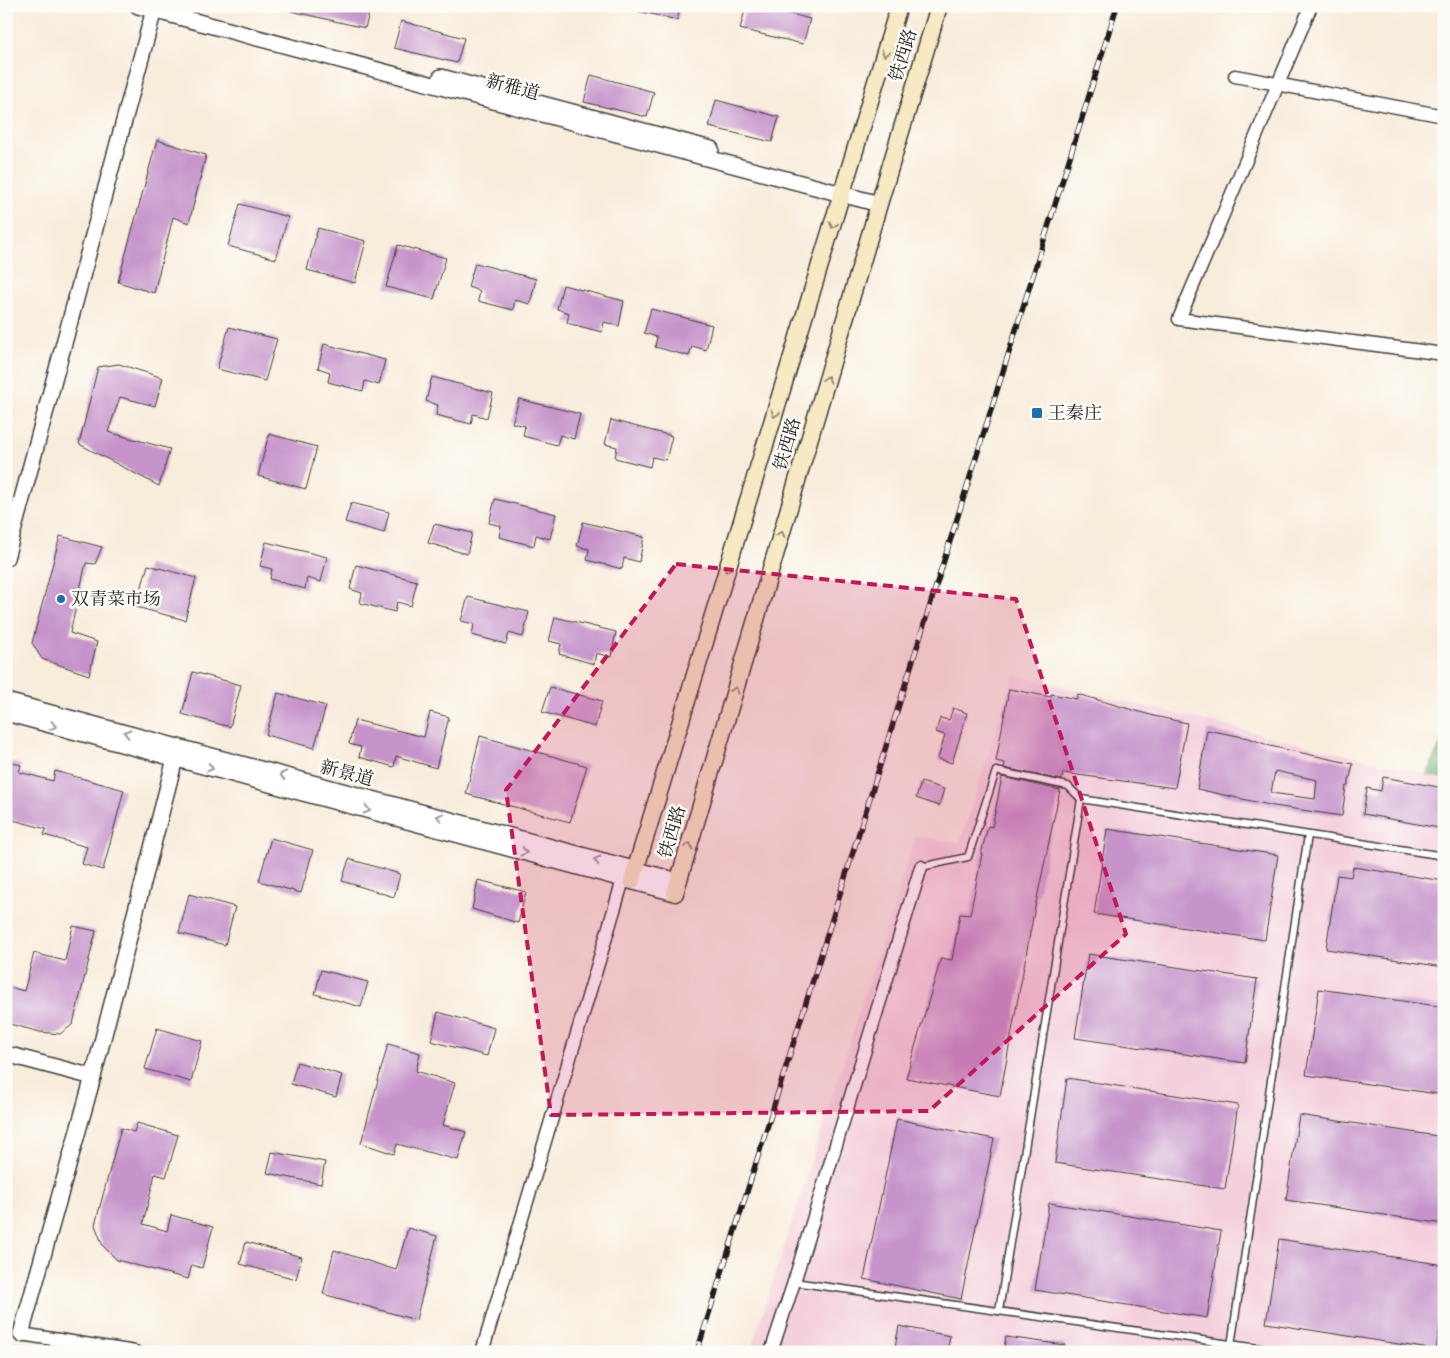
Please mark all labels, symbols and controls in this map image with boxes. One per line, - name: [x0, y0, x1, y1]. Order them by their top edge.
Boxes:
- street label: 铁西路: [884, 26, 922, 84]
- one-way arrow: [881, 48, 891, 57]
- street label: 新雅道: [484, 68, 542, 106]
- one-way arrow: [828, 220, 838, 229]
- one-way arrow: [821, 375, 831, 383]
- place label: 王秦庄: [1048, 401, 1102, 425]
- marker: 王秦庄: [1030, 406, 1044, 420]
- one-way arrow: [770, 409, 780, 418]
- street label: 铁西路: [768, 415, 806, 473]
- one-way arrow: [775, 531, 785, 539]
- one-way arrow: [723, 565, 733, 573]
- place label: 双青菜市场: [71, 587, 161, 611]
- marker: 双青菜市场: [55, 593, 67, 605]
- one-way arrow: [729, 687, 739, 695]
- one-way arrow: [49, 720, 57, 730]
- one-way arrow: [122, 728, 131, 739]
- street label: 新景道: [318, 754, 376, 792]
- one-way arrow: [206, 762, 215, 773]
- one-way arrow: [279, 770, 288, 781]
- street label: 铁西路: [653, 803, 691, 861]
- one-way arrow: [363, 804, 372, 815]
- one-way arrow: [437, 813, 445, 823]
- one-way arrow: [683, 842, 693, 851]
- one-way arrow: [520, 846, 529, 857]
- one-way arrow: [593, 855, 602, 866]

